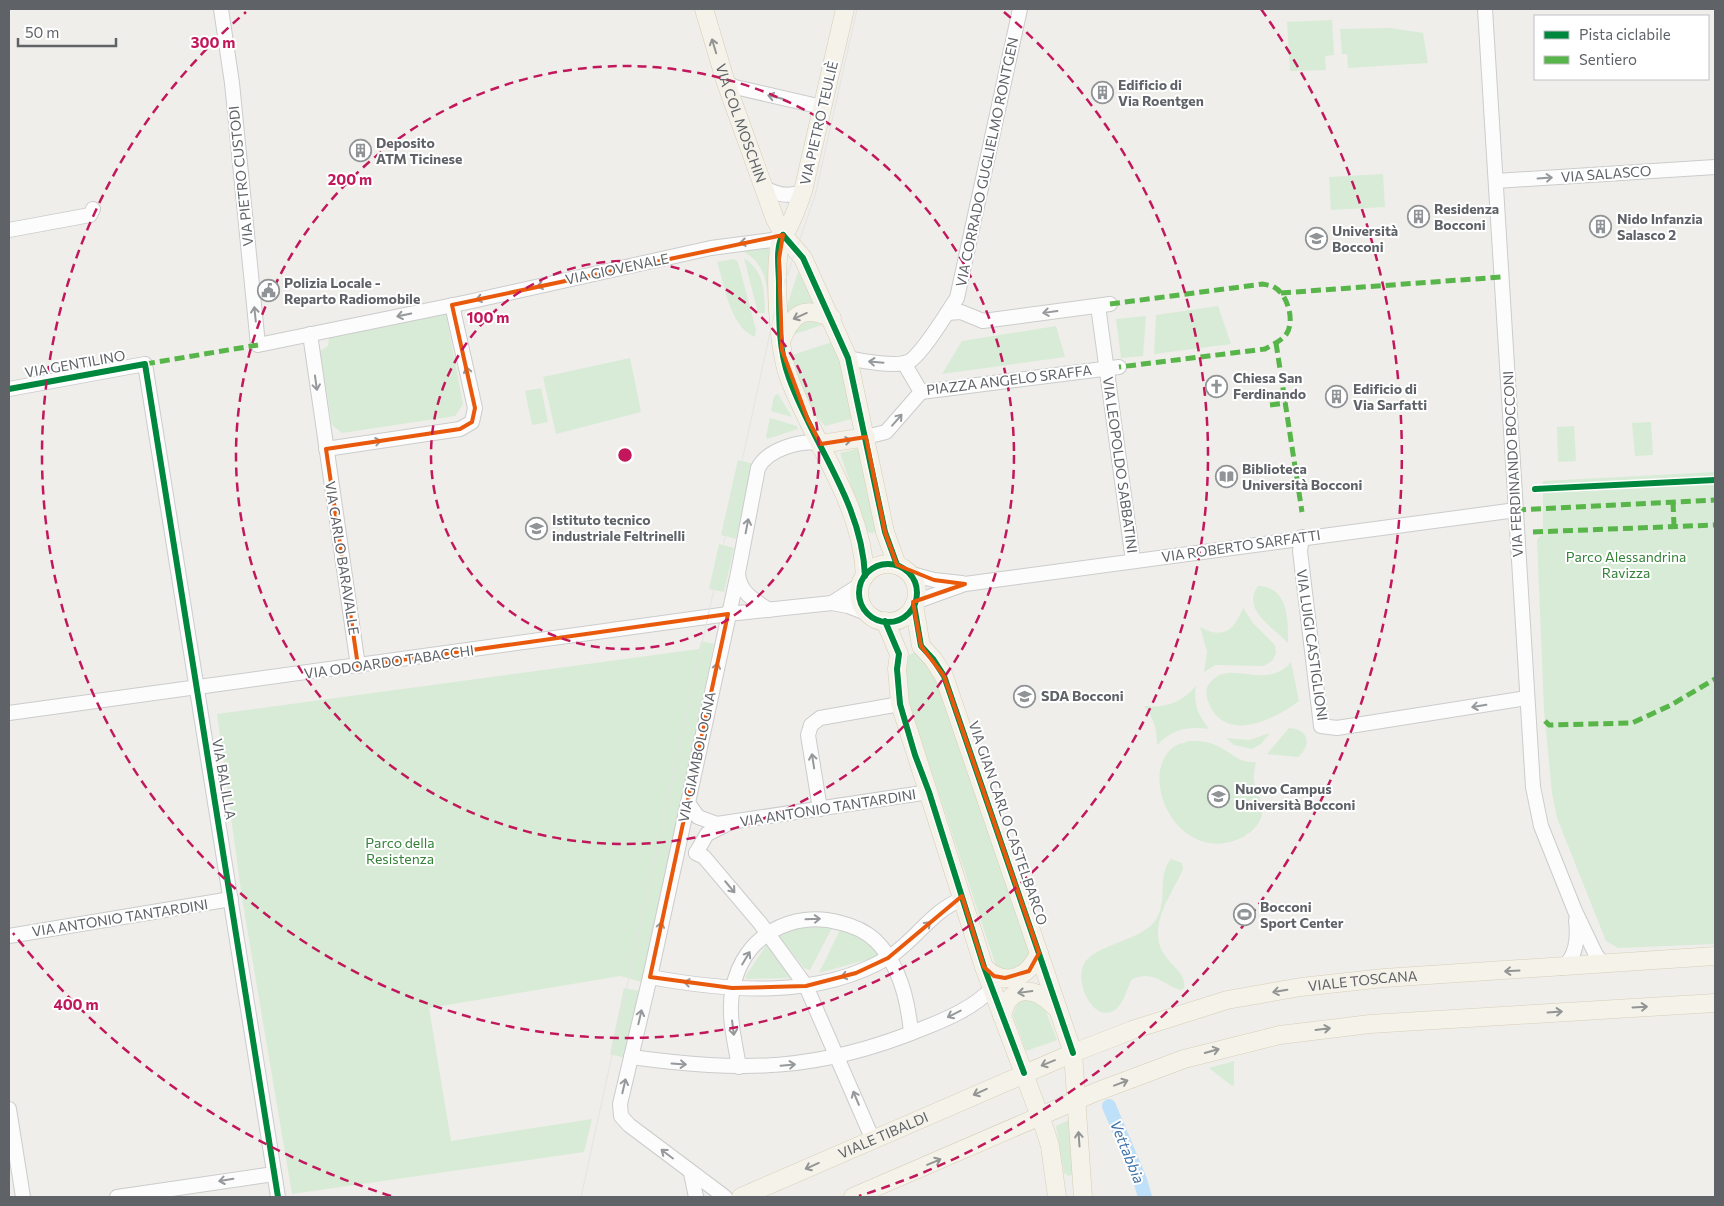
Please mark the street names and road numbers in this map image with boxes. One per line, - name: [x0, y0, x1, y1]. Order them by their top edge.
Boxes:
- street label: VIA CORRADO GUGLIELMO RONTGEN: [952, 35, 1021, 288]
- street label: VIA PIETRO TEULIÈ: [796, 59, 841, 187]
- street label: VIA COL MOSCHIN: [713, 62, 770, 185]
- street label: VIA PIETRO CUSTODI: [225, 105, 256, 247]
- street label: VIA SALASCO: [1560, 162, 1652, 185]
- street label: VIA GIOVENALE: [563, 249, 670, 288]
- street label: VIA GENTILINO: [23, 346, 127, 381]
- street label: PIAZZA ANGELO SRAFFA: [925, 361, 1093, 398]
- street label: VIA FERDINANDO BOCCONI: [1499, 370, 1526, 558]
- street label: VIA LEOPOLDO SABBATINI: [1100, 376, 1141, 554]
- street label: VIA CARLO BARAVALLE: [322, 480, 363, 636]
- street label: VIA ROBERTO SARFATTI: [1160, 526, 1322, 565]
- street label: VIA LUIGI CASTIGLIONI: [1293, 568, 1332, 722]
- street label: VIA ODOARDO TABACCHI: [303, 641, 475, 682]
- street label: VIA GIAMBOLOGNA: [674, 690, 719, 824]
- street label: VIA GIAN CARLO CASTELBARCO: [965, 718, 1051, 927]
- street label: VIA BALILLA: [209, 737, 240, 821]
- street label: VIA ANTONIO TANTARDINI: [739, 785, 917, 830]
- street label: VIA ANTONIO TANTARDINI: [31, 895, 209, 940]
- street label: VIALE TOSCANA: [1307, 967, 1418, 994]
- street label: VIALE TIBALDI: [836, 1108, 930, 1162]

